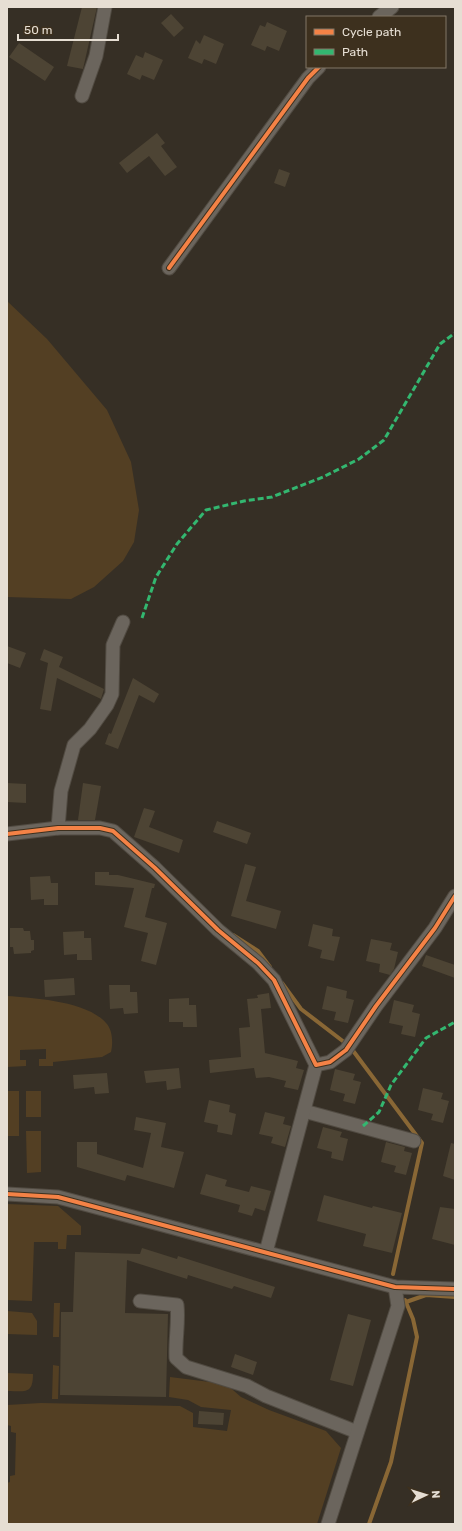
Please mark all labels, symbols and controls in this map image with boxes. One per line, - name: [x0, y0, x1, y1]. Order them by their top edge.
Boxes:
- scale bar: [18, 16, 118, 42]
- legend: [306, 16, 446, 68]
- text: 50 m: [24, 23, 52, 37]
- text: Cycle path: [342, 25, 401, 39]
- text: Path: [342, 45, 368, 59]
- north arrow: [406, 1475, 446, 1515]
- text: N: [429, 1490, 442, 1499]

